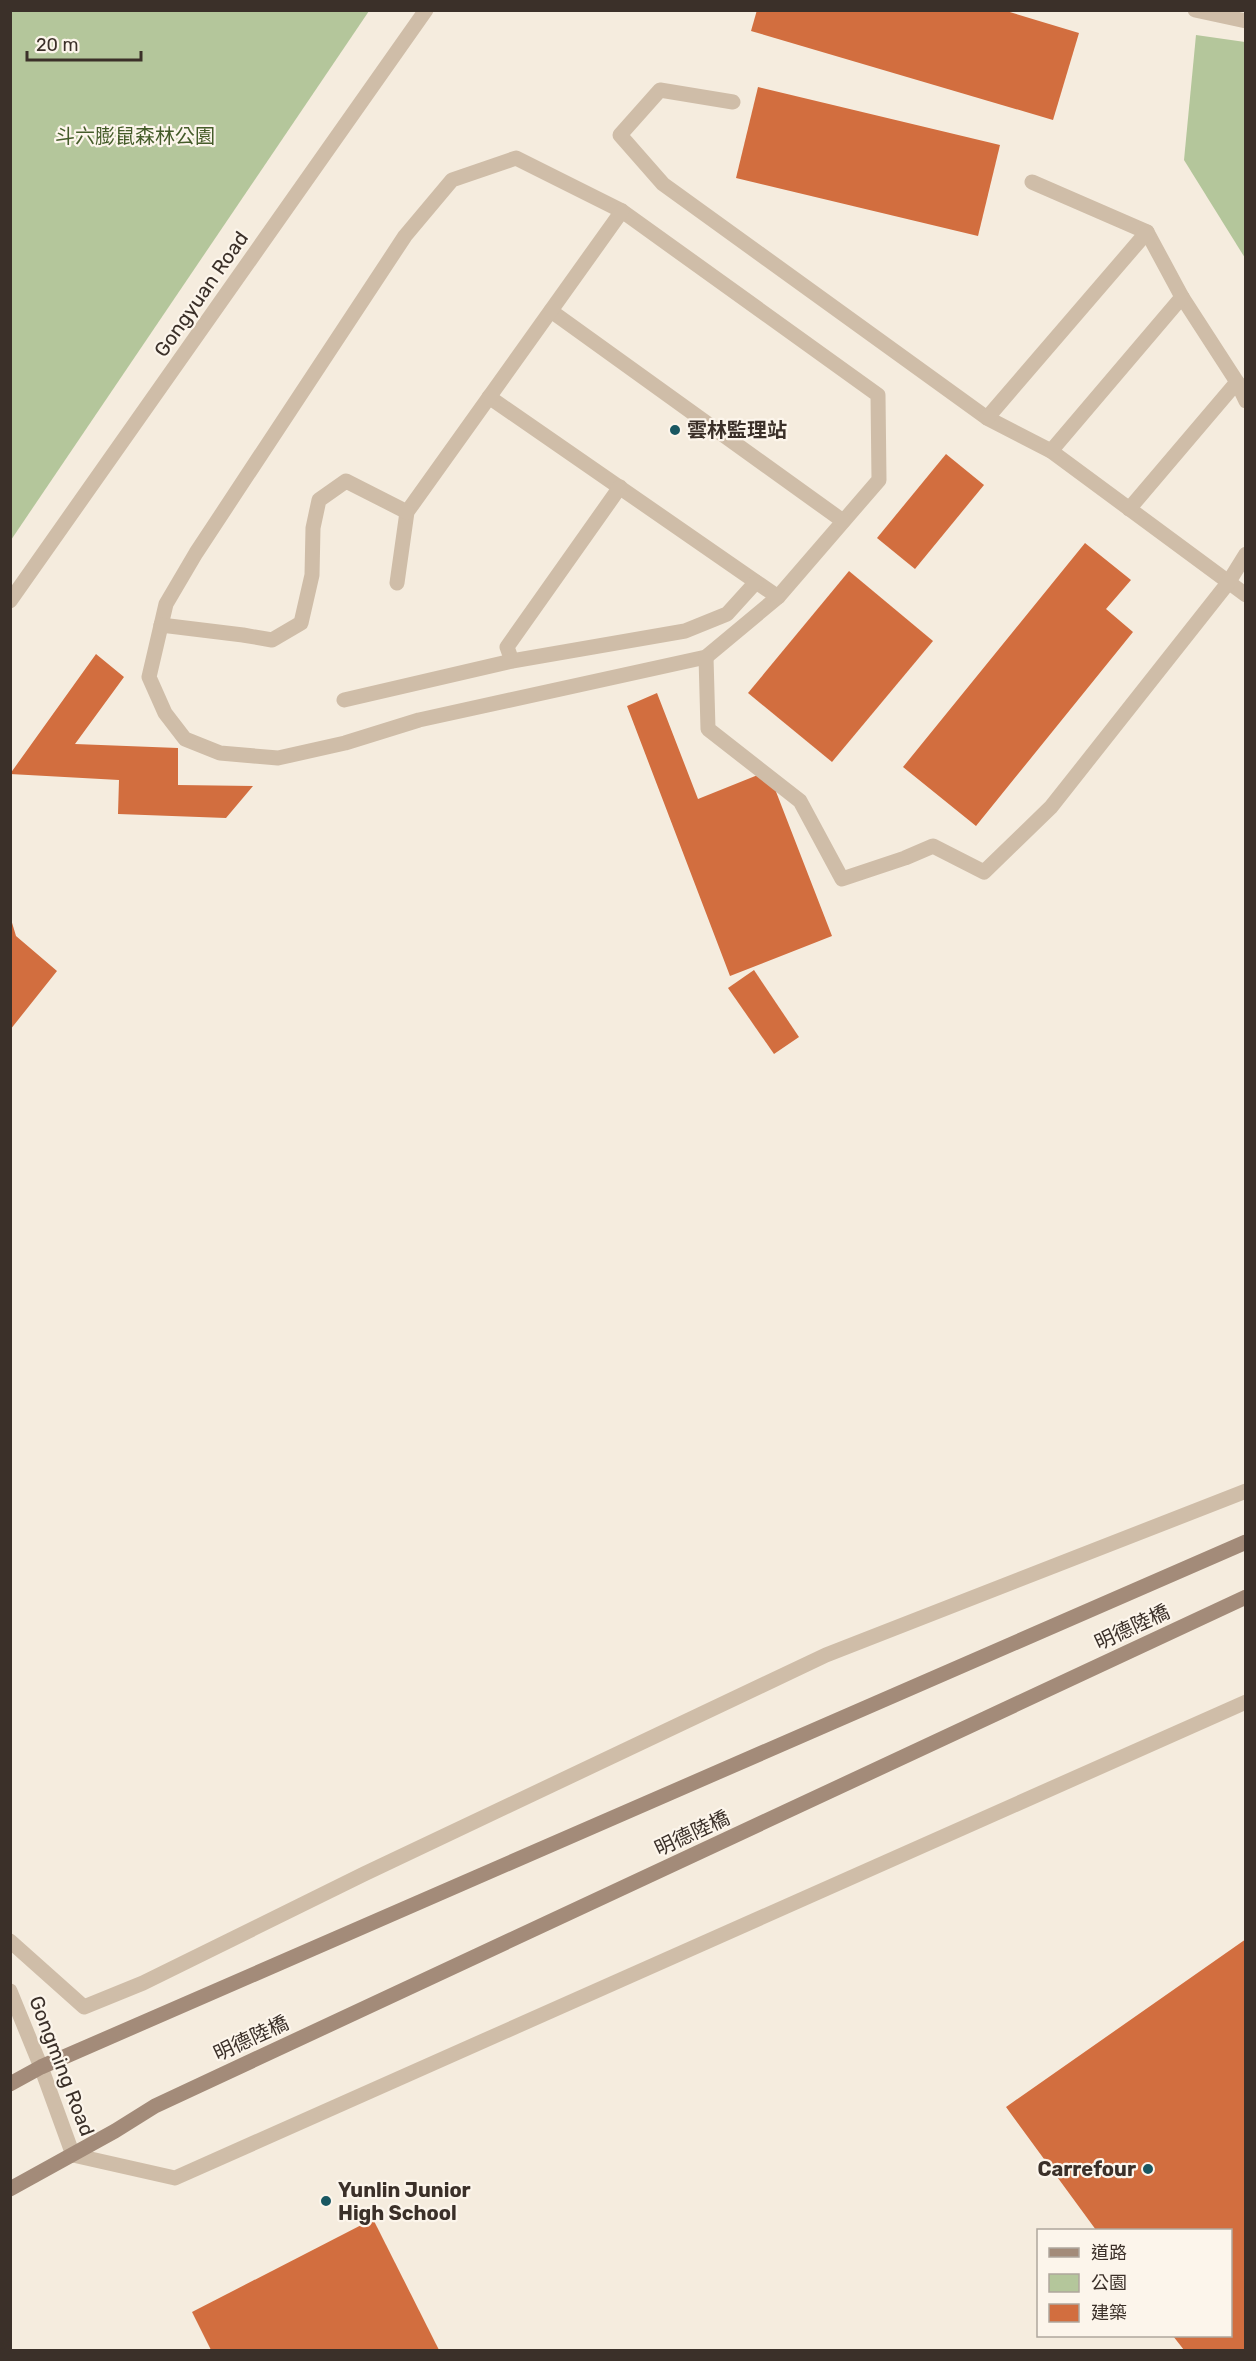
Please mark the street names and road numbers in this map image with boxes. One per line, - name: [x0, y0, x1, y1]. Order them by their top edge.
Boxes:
- street label: Gongyuan Road: [149, 227, 253, 361]
- street label: 明德陸橋: [1091, 1599, 1173, 1655]
- street label: 明德陸橋: [651, 1805, 733, 1861]
- street label: Gongming Road: [24, 1993, 100, 2139]
- street label: 明德陸橋: [210, 2010, 292, 2066]

